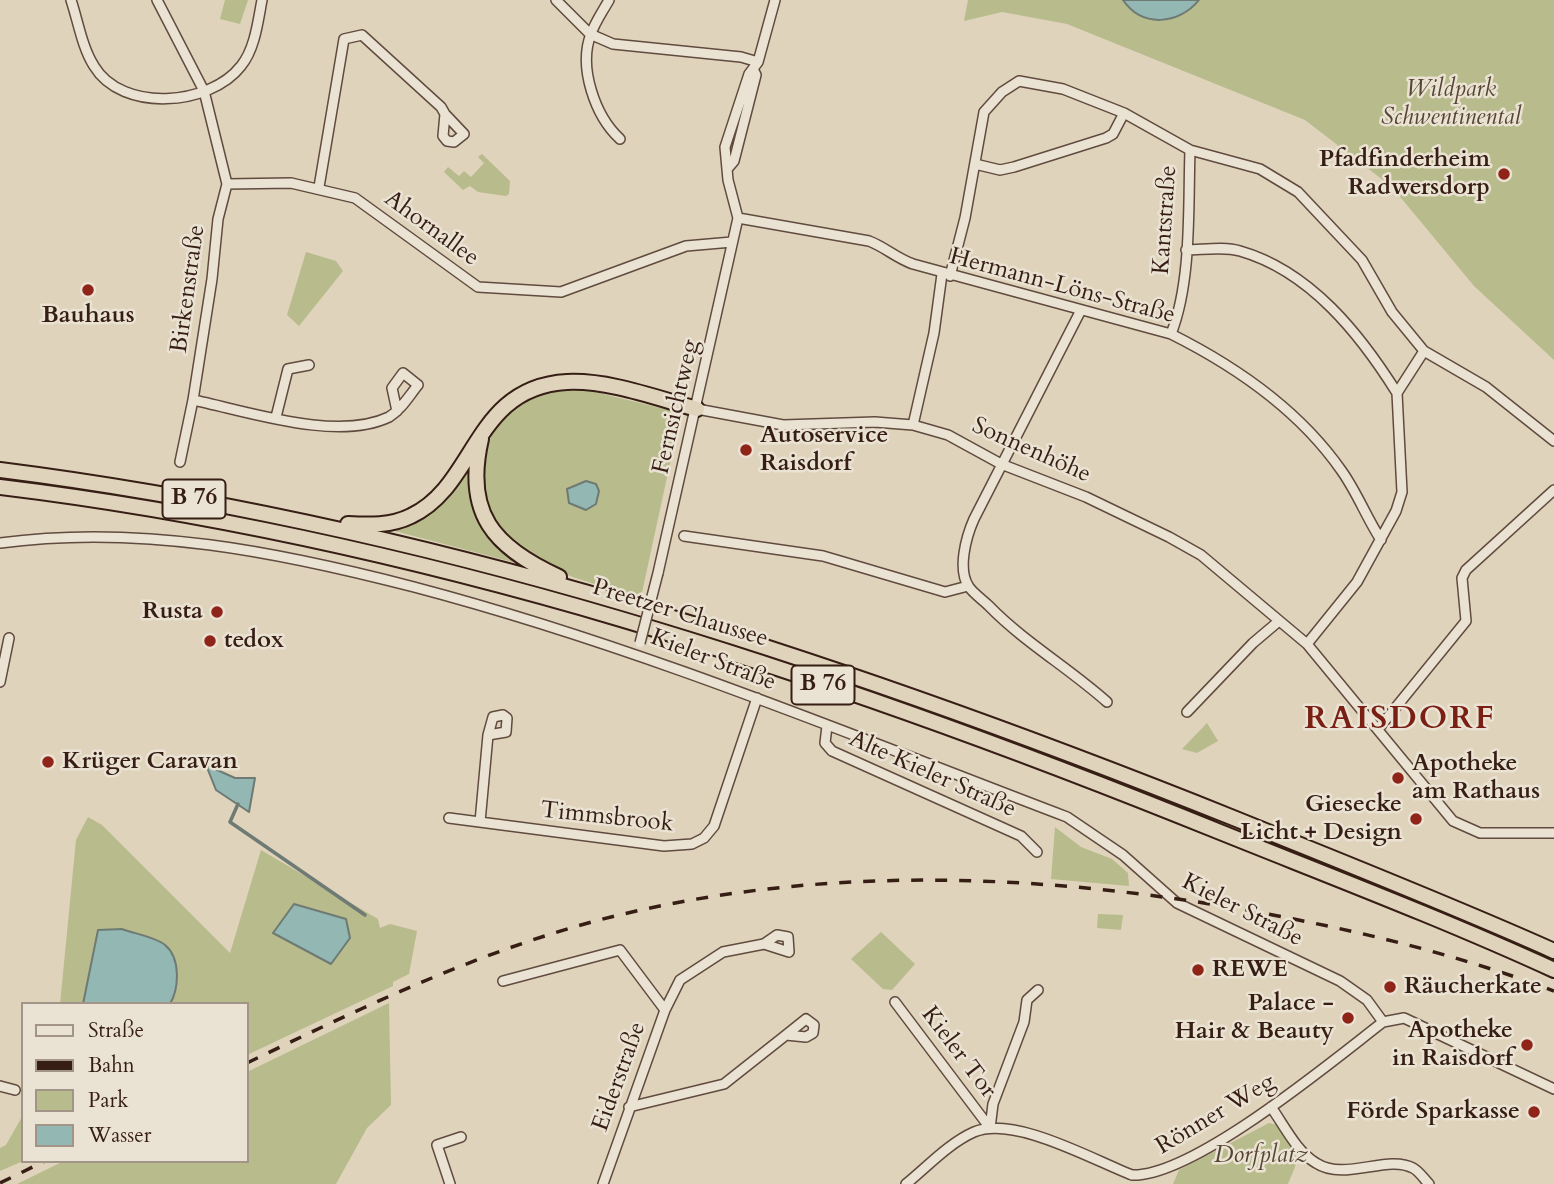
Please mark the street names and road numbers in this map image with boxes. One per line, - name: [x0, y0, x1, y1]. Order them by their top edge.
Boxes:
- street label: Kantstraße: [1148, 164, 1184, 276]
- street label: Ahornallee: [378, 185, 484, 273]
- street label: Birkenstraße: [166, 223, 212, 355]
- street label: Hermann-Löns-Straße: [946, 243, 1178, 331]
- street label: Fernsichtweg: [648, 337, 706, 477]
- street label: Sonnenhöhe: [967, 412, 1095, 490]
- road number: B 76: [162, 480, 226, 519]
- street label: Preetzer Chaussee: [589, 574, 771, 654]
- street label: Kieler Straße: [646, 624, 780, 698]
- road number: B 76: [792, 666, 854, 705]
- street label: Alte Kieler Straße: [844, 725, 1020, 825]
- street label: Timmsbrook: [539, 797, 675, 839]
- street label: Kieler Straße: [1177, 868, 1307, 954]
- street label: Kieler Tor: [914, 1002, 1002, 1104]
- street label: Eiderstraße: [587, 1019, 653, 1135]
- street label: Rönner Weg: [1151, 1068, 1281, 1162]

